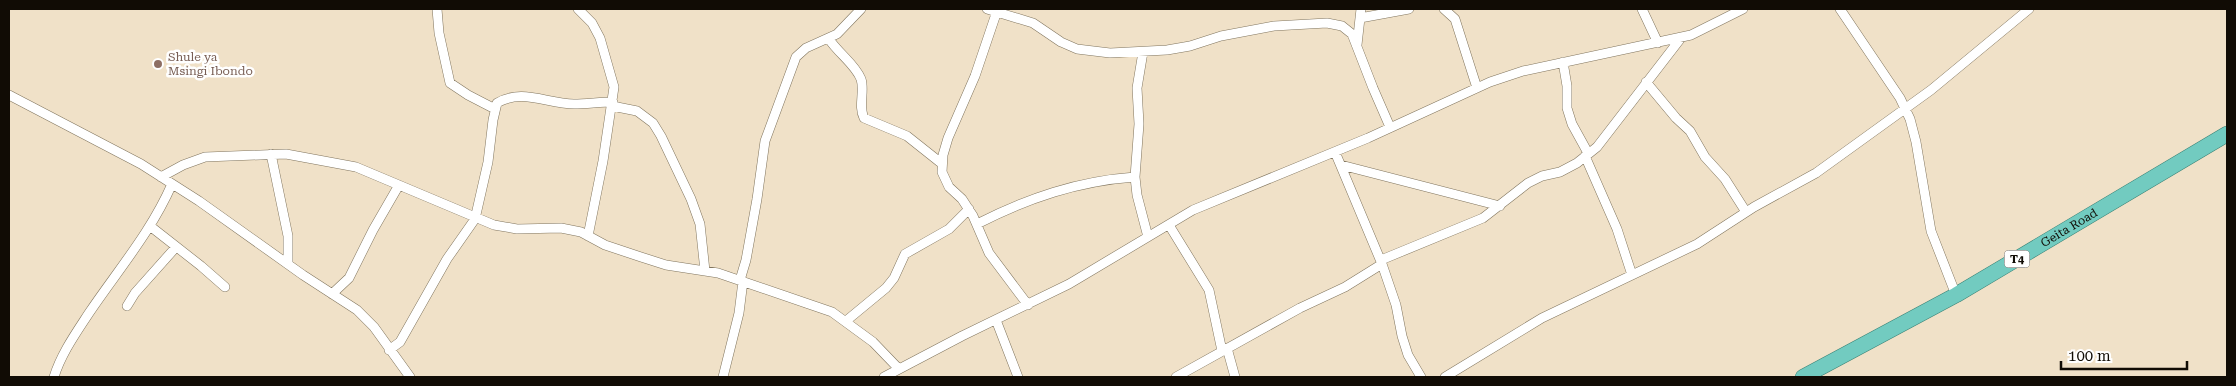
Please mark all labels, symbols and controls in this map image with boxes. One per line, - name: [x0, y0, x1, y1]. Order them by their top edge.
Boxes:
- place label: Shule ya Msingi Ibondo: [168, 50, 253, 78]
- marker: Shule ya Msingi Ibondo: [152, 58, 164, 70]
- street label: Geita Road: [2038, 205, 2100, 250]
- road number: T4: [2004, 250, 2030, 268]
- scale bar: [2061, 338, 2187, 370]
- text: 100 m: [2068, 347, 2111, 365]

